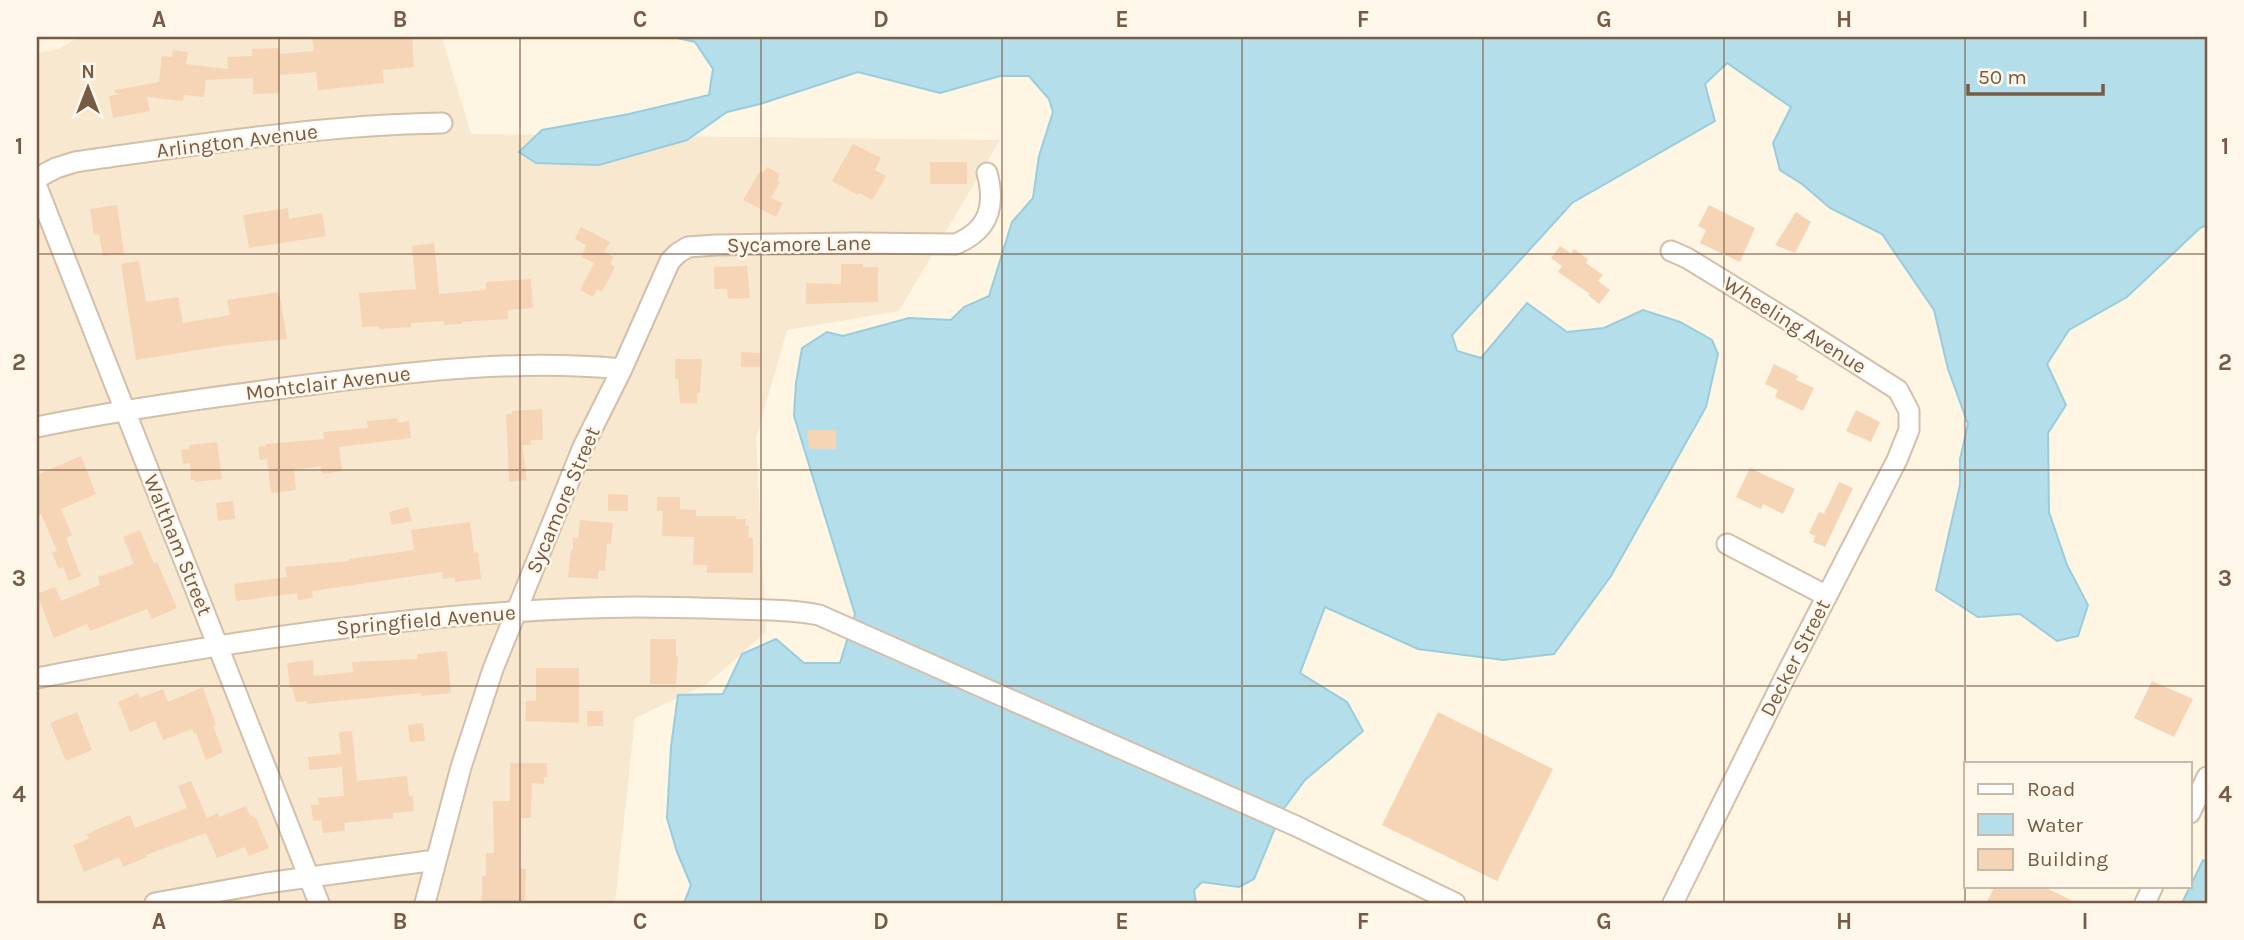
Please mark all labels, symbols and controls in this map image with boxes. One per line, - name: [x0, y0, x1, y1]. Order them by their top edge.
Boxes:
- text: A: [152, 6, 166, 33]
- text: B: [393, 6, 407, 33]
- text: C: [633, 6, 647, 33]
- text: D: [873, 6, 889, 33]
- text: E: [1115, 6, 1129, 33]
- text: F: [1357, 6, 1369, 33]
- text: G: [1596, 6, 1612, 33]
- text: H: [1836, 6, 1852, 33]
- text: I: [2081, 6, 2089, 33]
- north arrow: [52, 52, 122, 122]
- scale bar: [1968, 52, 2102, 96]
- text: N: [81, 61, 95, 83]
- text: 50 m: [1978, 65, 2027, 89]
- street label: Arlington Avenue: [155, 119, 319, 163]
- text: 1: [15, 133, 23, 160]
- text: 1: [2221, 133, 2229, 160]
- street label: Sycamore Lane: [727, 231, 871, 257]
- street label: Wheeling Avenue: [1719, 271, 1871, 379]
- text: 2: [12, 349, 26, 376]
- text: 2: [2218, 349, 2232, 376]
- street label: Montclair Avenue: [244, 361, 412, 405]
- street label: Sycamore Street: [521, 423, 605, 577]
- street label: Waltham Street: [139, 471, 217, 619]
- text: 3: [12, 565, 26, 592]
- text: 3: [2218, 565, 2232, 592]
- street label: Decker Street: [1755, 595, 1835, 721]
- street label: Springfield Avenue: [335, 600, 517, 640]
- legend: [1964, 762, 2192, 888]
- text: Road: [2027, 777, 2075, 801]
- text: 4: [12, 781, 26, 808]
- text: 4: [2218, 781, 2232, 808]
- text: Water: [2027, 813, 2083, 837]
- text: Building: [2027, 847, 2108, 871]
- text: A: [152, 908, 166, 935]
- text: B: [393, 908, 407, 935]
- text: C: [633, 908, 647, 935]
- text: D: [873, 908, 889, 935]
- text: E: [1115, 908, 1129, 935]
- text: F: [1357, 908, 1369, 935]
- text: G: [1596, 908, 1612, 935]
- text: H: [1836, 908, 1852, 935]
- text: I: [2081, 908, 2089, 935]

